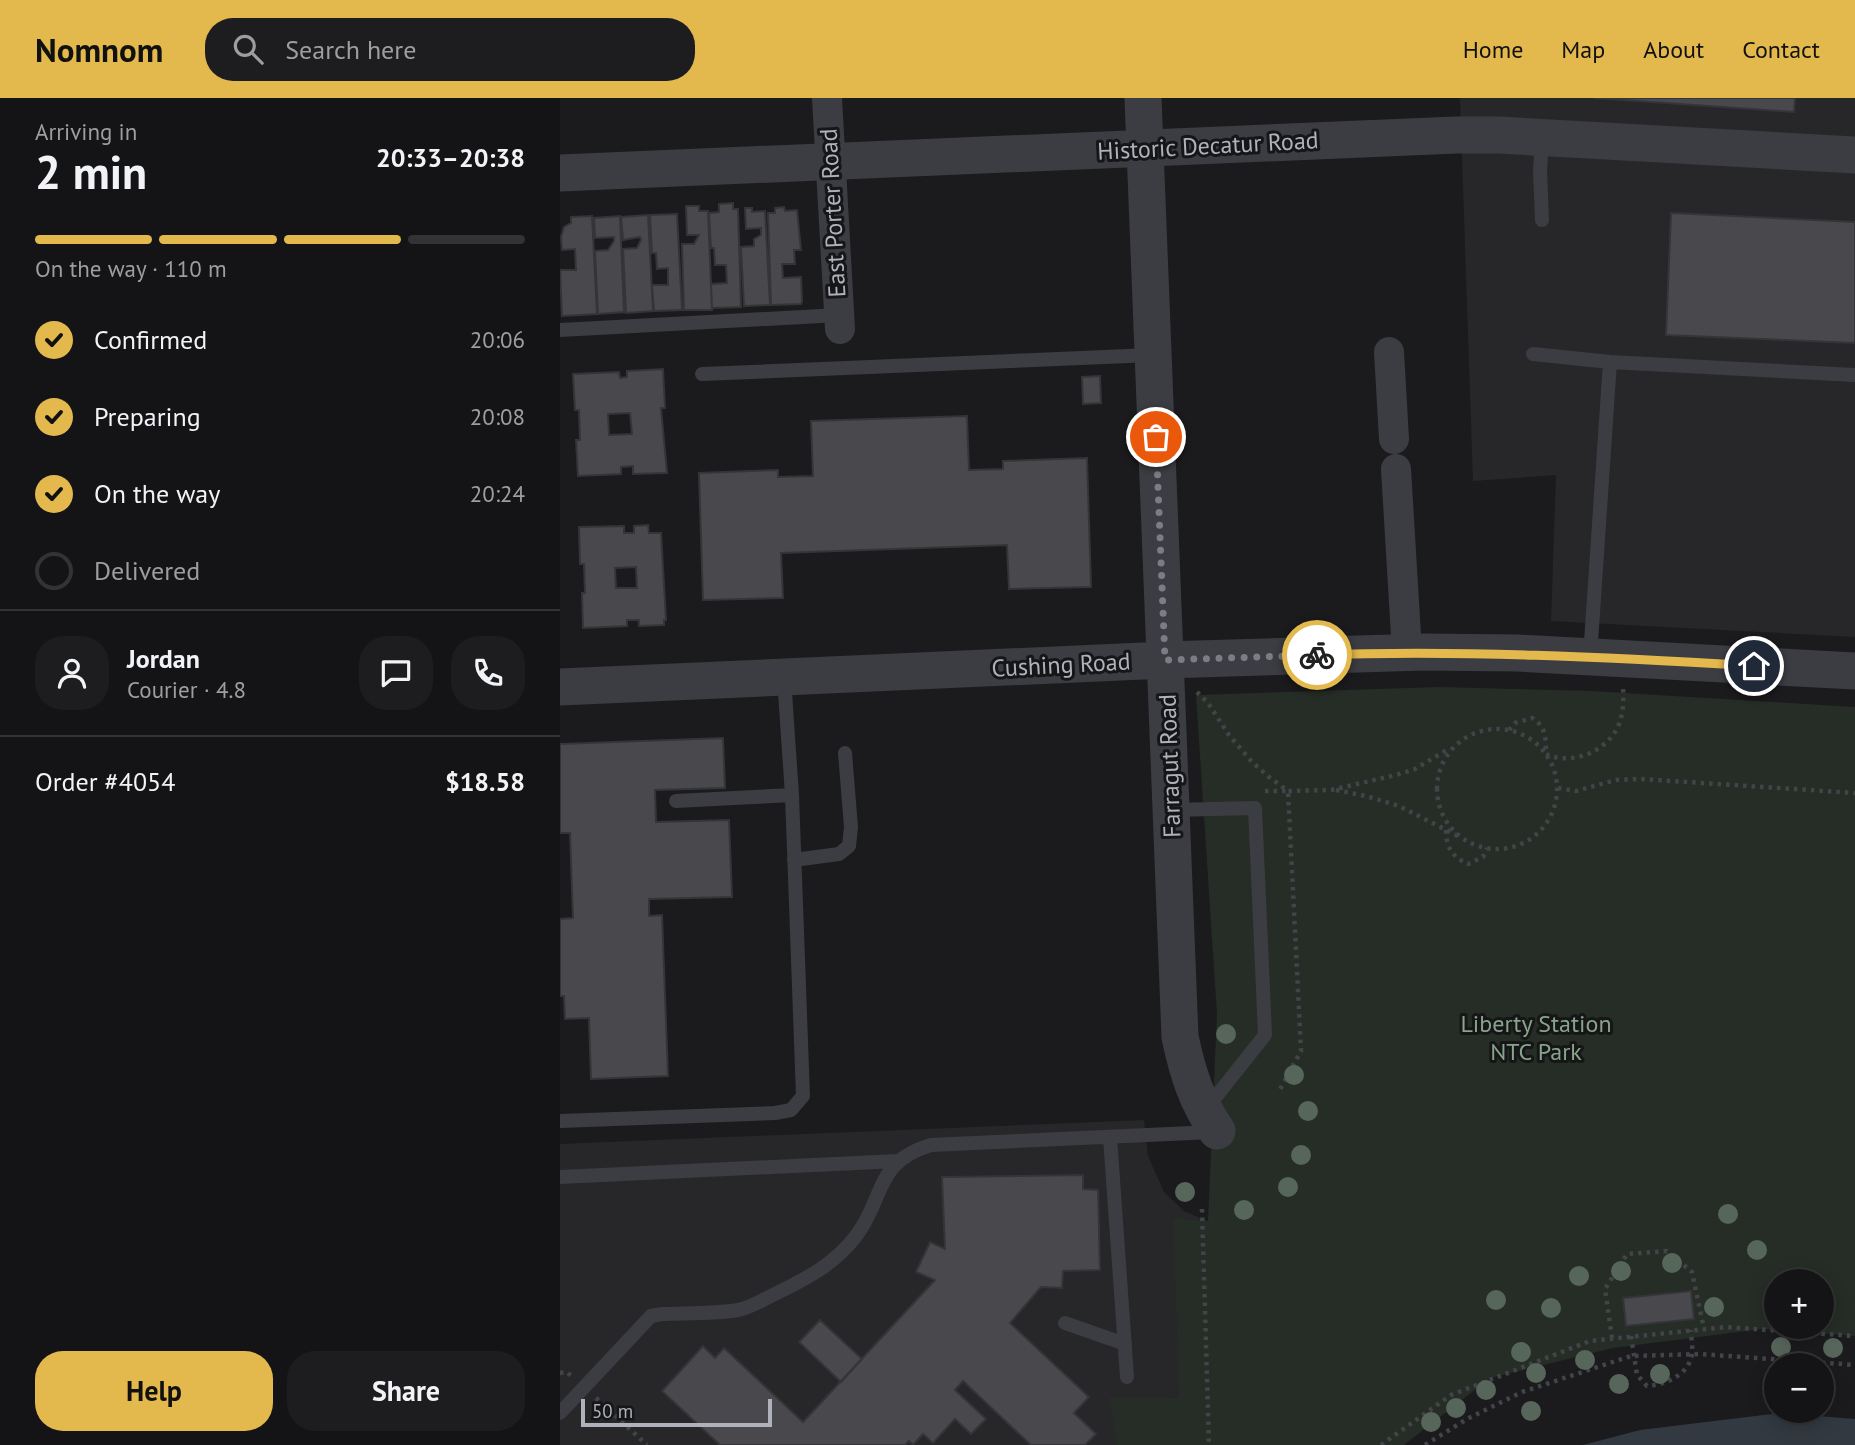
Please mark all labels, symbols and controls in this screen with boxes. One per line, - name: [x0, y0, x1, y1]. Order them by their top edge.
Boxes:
- search box: [205, 18, 695, 81]
- text: Nomnom: [35, 28, 163, 71]
- icon: search: [229, 30, 267, 68]
- text: Search here: [285, 33, 416, 66]
- text: Home: [1463, 34, 1523, 65]
- text: Map: [1561, 34, 1605, 65]
- text: About: [1643, 34, 1704, 65]
- text: Contact: [1742, 34, 1820, 65]
- text: Arriving in: [35, 117, 137, 146]
- street label: Historic Decatur Road: [1097, 124, 1319, 167]
- street label: East Porter Road: [813, 128, 852, 298]
- text: 20:33–20:38: [376, 141, 525, 174]
- text: 2 min: [35, 142, 147, 202]
- text: On the way · 110 m: [35, 254, 227, 283]
- icon: check: [35, 321, 73, 359]
- text: Confirmed: [94, 323, 207, 356]
- text: 20:06: [470, 325, 525, 354]
- icon: check: [35, 398, 73, 436]
- text: Preparing: [94, 400, 201, 433]
- text: 20:08: [470, 402, 525, 431]
- pin: [1126, 407, 1186, 467]
- icon: bag: [1137, 418, 1175, 456]
- icon: check: [35, 475, 73, 513]
- text: On the way: [94, 477, 220, 510]
- text: 20:24: [470, 479, 525, 508]
- text: Delivered: [94, 554, 200, 587]
- courier: [1282, 620, 1352, 690]
- button: person: [35, 636, 109, 710]
- button: chat: [359, 636, 433, 710]
- button: phone: [451, 636, 525, 710]
- icon: bike: [1298, 636, 1336, 674]
- pin: [1724, 636, 1784, 696]
- text: Jordan: [127, 642, 200, 675]
- street label: Cushing Road: [991, 645, 1131, 684]
- icon: home: [1735, 647, 1773, 685]
- text: Courier · 4.8: [127, 675, 246, 704]
- street label: Farragut Road: [1152, 694, 1187, 838]
- text: Order #4054: [35, 765, 175, 798]
- text: $18.58: [445, 765, 525, 798]
- park label: Liberty Station NTC Park: [1460, 1008, 1612, 1067]
- map controls: [1764, 1269, 1834, 1423]
- button: +: [1764, 1269, 1834, 1339]
- button: Help: [35, 1351, 273, 1431]
- button: Share: [287, 1351, 525, 1431]
- button: −: [1764, 1353, 1834, 1423]
- scale bar: [581, 1396, 772, 1428]
- text: 50 m: [592, 1399, 633, 1423]

